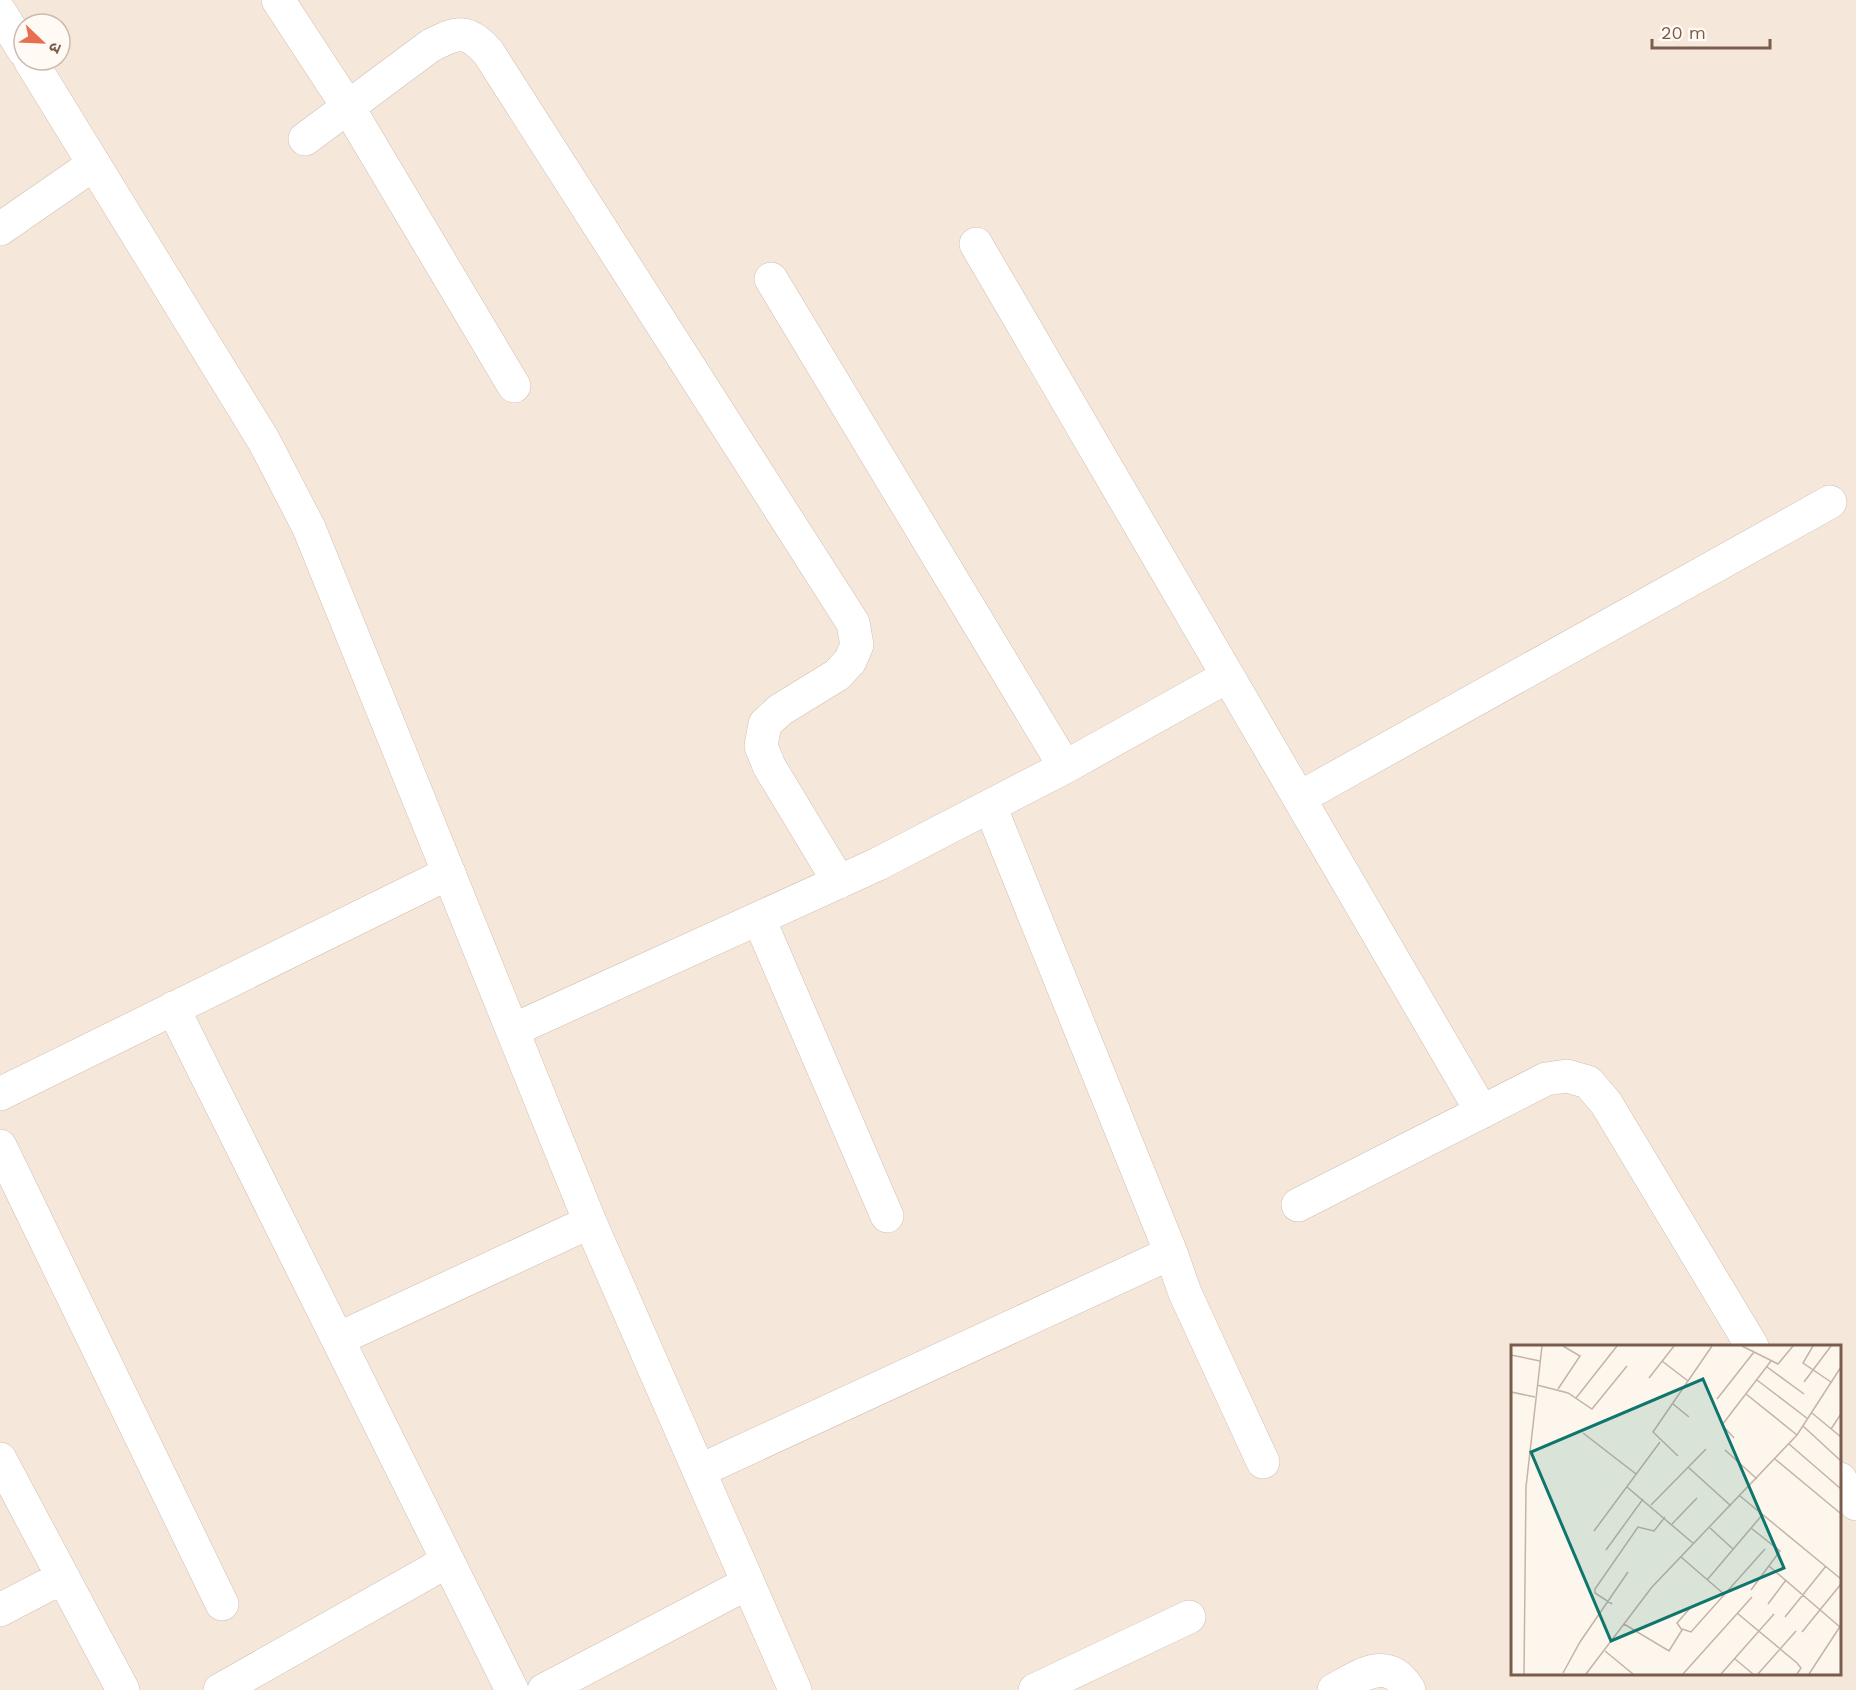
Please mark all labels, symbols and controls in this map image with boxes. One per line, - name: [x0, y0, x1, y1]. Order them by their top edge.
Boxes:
- north arrow: [12, 12, 72, 72]
- scale bar: [1652, 12, 1770, 50]
- text: 20 m: [1661, 22, 1706, 43]
- text: उ: [45, 40, 66, 56]
- inset map: [1511, 1345, 1841, 1675]

